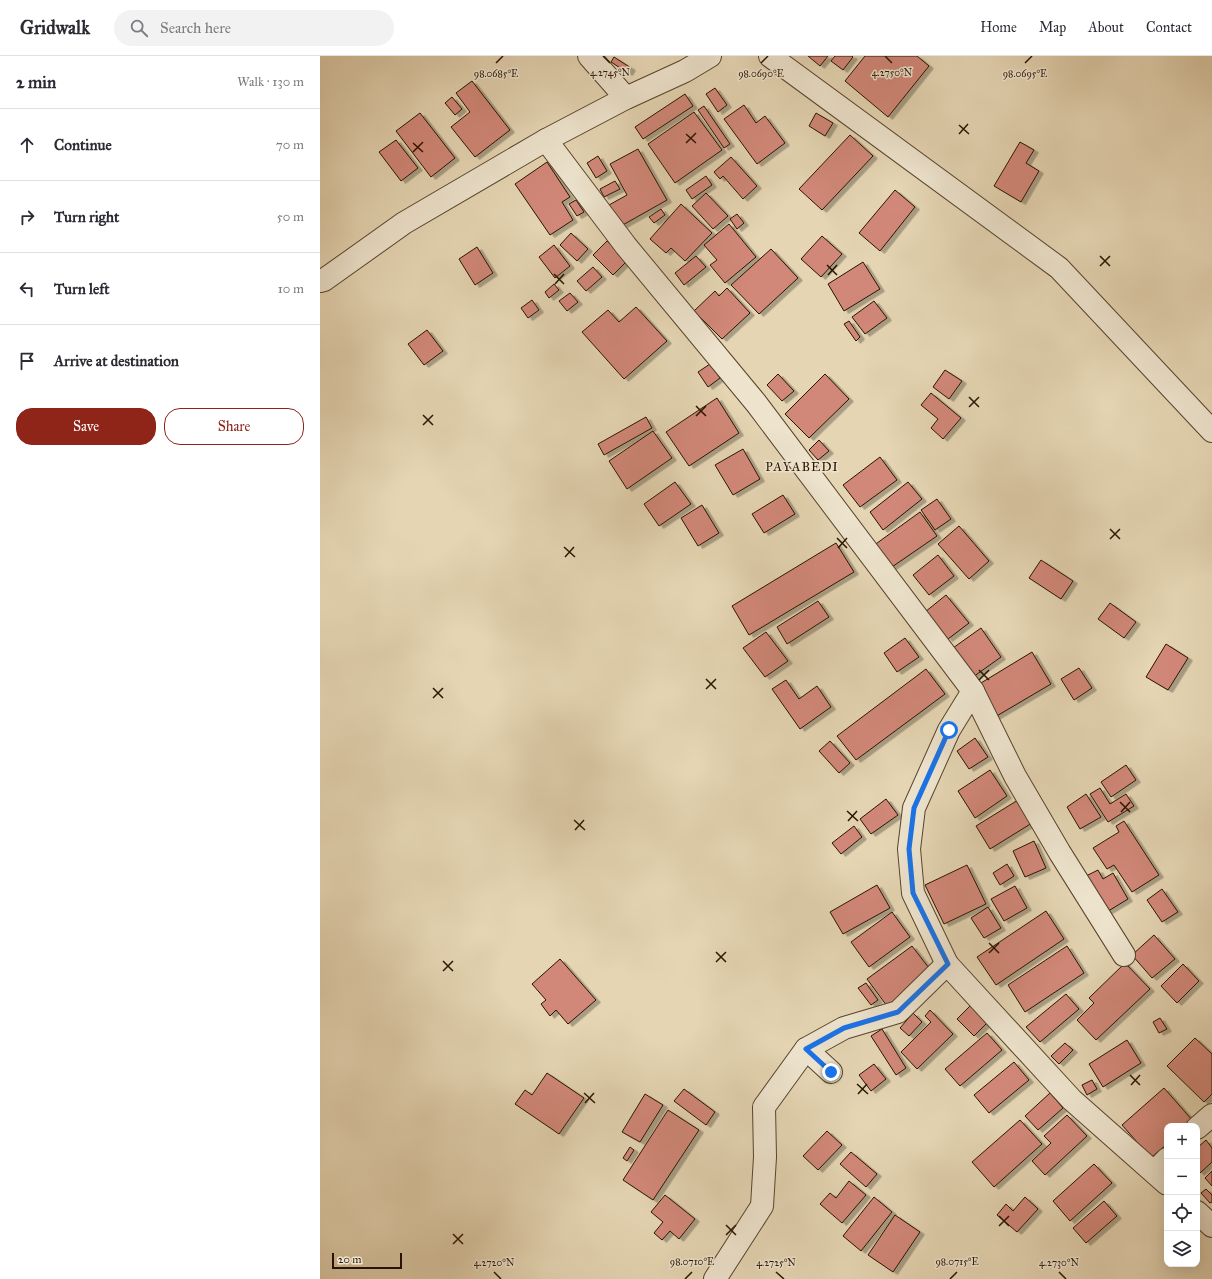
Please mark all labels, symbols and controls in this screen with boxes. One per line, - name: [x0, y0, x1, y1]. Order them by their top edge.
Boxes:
- search box: [114, 10, 394, 46]
- text: Gridwalk: [20, 16, 90, 39]
- icon: search: [128, 17, 150, 39]
- text: Search here: [160, 19, 231, 37]
- text: Home: [980, 19, 1017, 36]
- text: Map: [1039, 19, 1066, 36]
- text: About: [1088, 19, 1124, 36]
- text: Contact: [1146, 19, 1192, 36]
- text: 4.2745°N: [590, 67, 631, 79]
- text: 4.2750°N: [872, 67, 913, 79]
- text: 98.0685°E: [474, 68, 518, 80]
- text: 98.0690°E: [738, 68, 784, 80]
- text: 98.0695°E: [1003, 68, 1047, 80]
- text: 2 min: [16, 72, 56, 93]
- text: Walk · 130 m: [237, 74, 304, 90]
- icon: ahead: [16, 134, 38, 156]
- text: Continue: [54, 136, 112, 154]
- text: 70 m: [276, 137, 304, 153]
- icon: right: [16, 206, 38, 228]
- text: Turn right: [54, 208, 119, 226]
- text: 50 m: [277, 209, 304, 225]
- icon: left: [16, 278, 38, 300]
- text: Turn left: [54, 280, 110, 298]
- text: 10 m: [278, 281, 304, 297]
- icon: arrive: [16, 350, 38, 372]
- text: Arrive at destination: [54, 352, 179, 370]
- button: Save: [16, 408, 156, 445]
- button: Share: [164, 408, 304, 445]
- district label: PAYABEDI: [765, 459, 839, 475]
- route start: [940, 721, 958, 739]
- route end: [822, 1063, 840, 1081]
- map controls: [1164, 1123, 1200, 1267]
- button: +: [1164, 1123, 1200, 1159]
- button: −: [1164, 1159, 1200, 1195]
- button: locate: [1164, 1195, 1200, 1231]
- button: layers: [1164, 1231, 1200, 1267]
- scale bar: [332, 1251, 402, 1270]
- text: 20 m: [338, 1253, 361, 1266]
- text: 98.0710°E: [670, 1256, 714, 1268]
- text: 98.0715°E: [935, 1256, 979, 1268]
- text: 4.2720°N: [474, 1257, 515, 1269]
- text: 4.2725°N: [756, 1257, 796, 1269]
- text: 4.2730°N: [1039, 1257, 1079, 1269]

